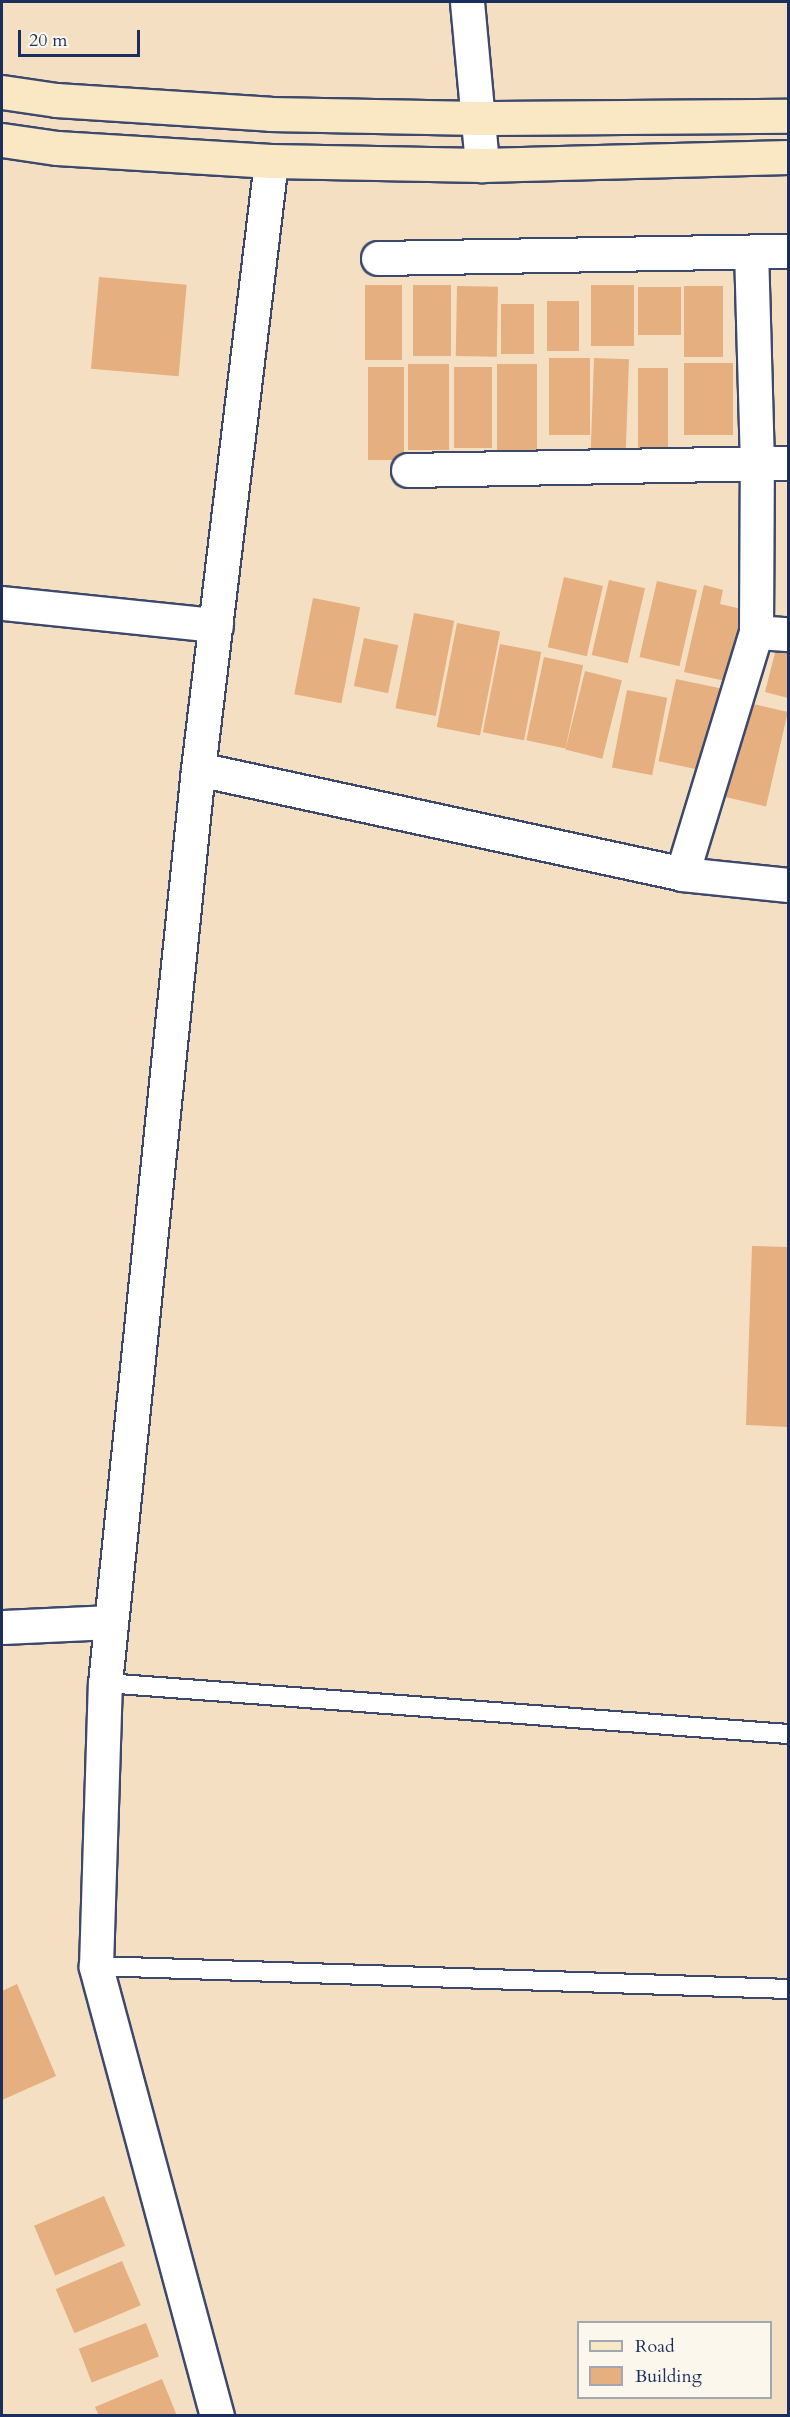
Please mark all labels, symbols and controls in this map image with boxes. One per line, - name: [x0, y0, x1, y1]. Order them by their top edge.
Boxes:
- scale bar: [21, 18, 142, 56]
- text: 20 m: [29, 28, 68, 53]
- legend: [577, 2321, 772, 2399]
- text: Road: [635, 2334, 675, 2359]
- text: Building: [635, 2364, 702, 2389]

